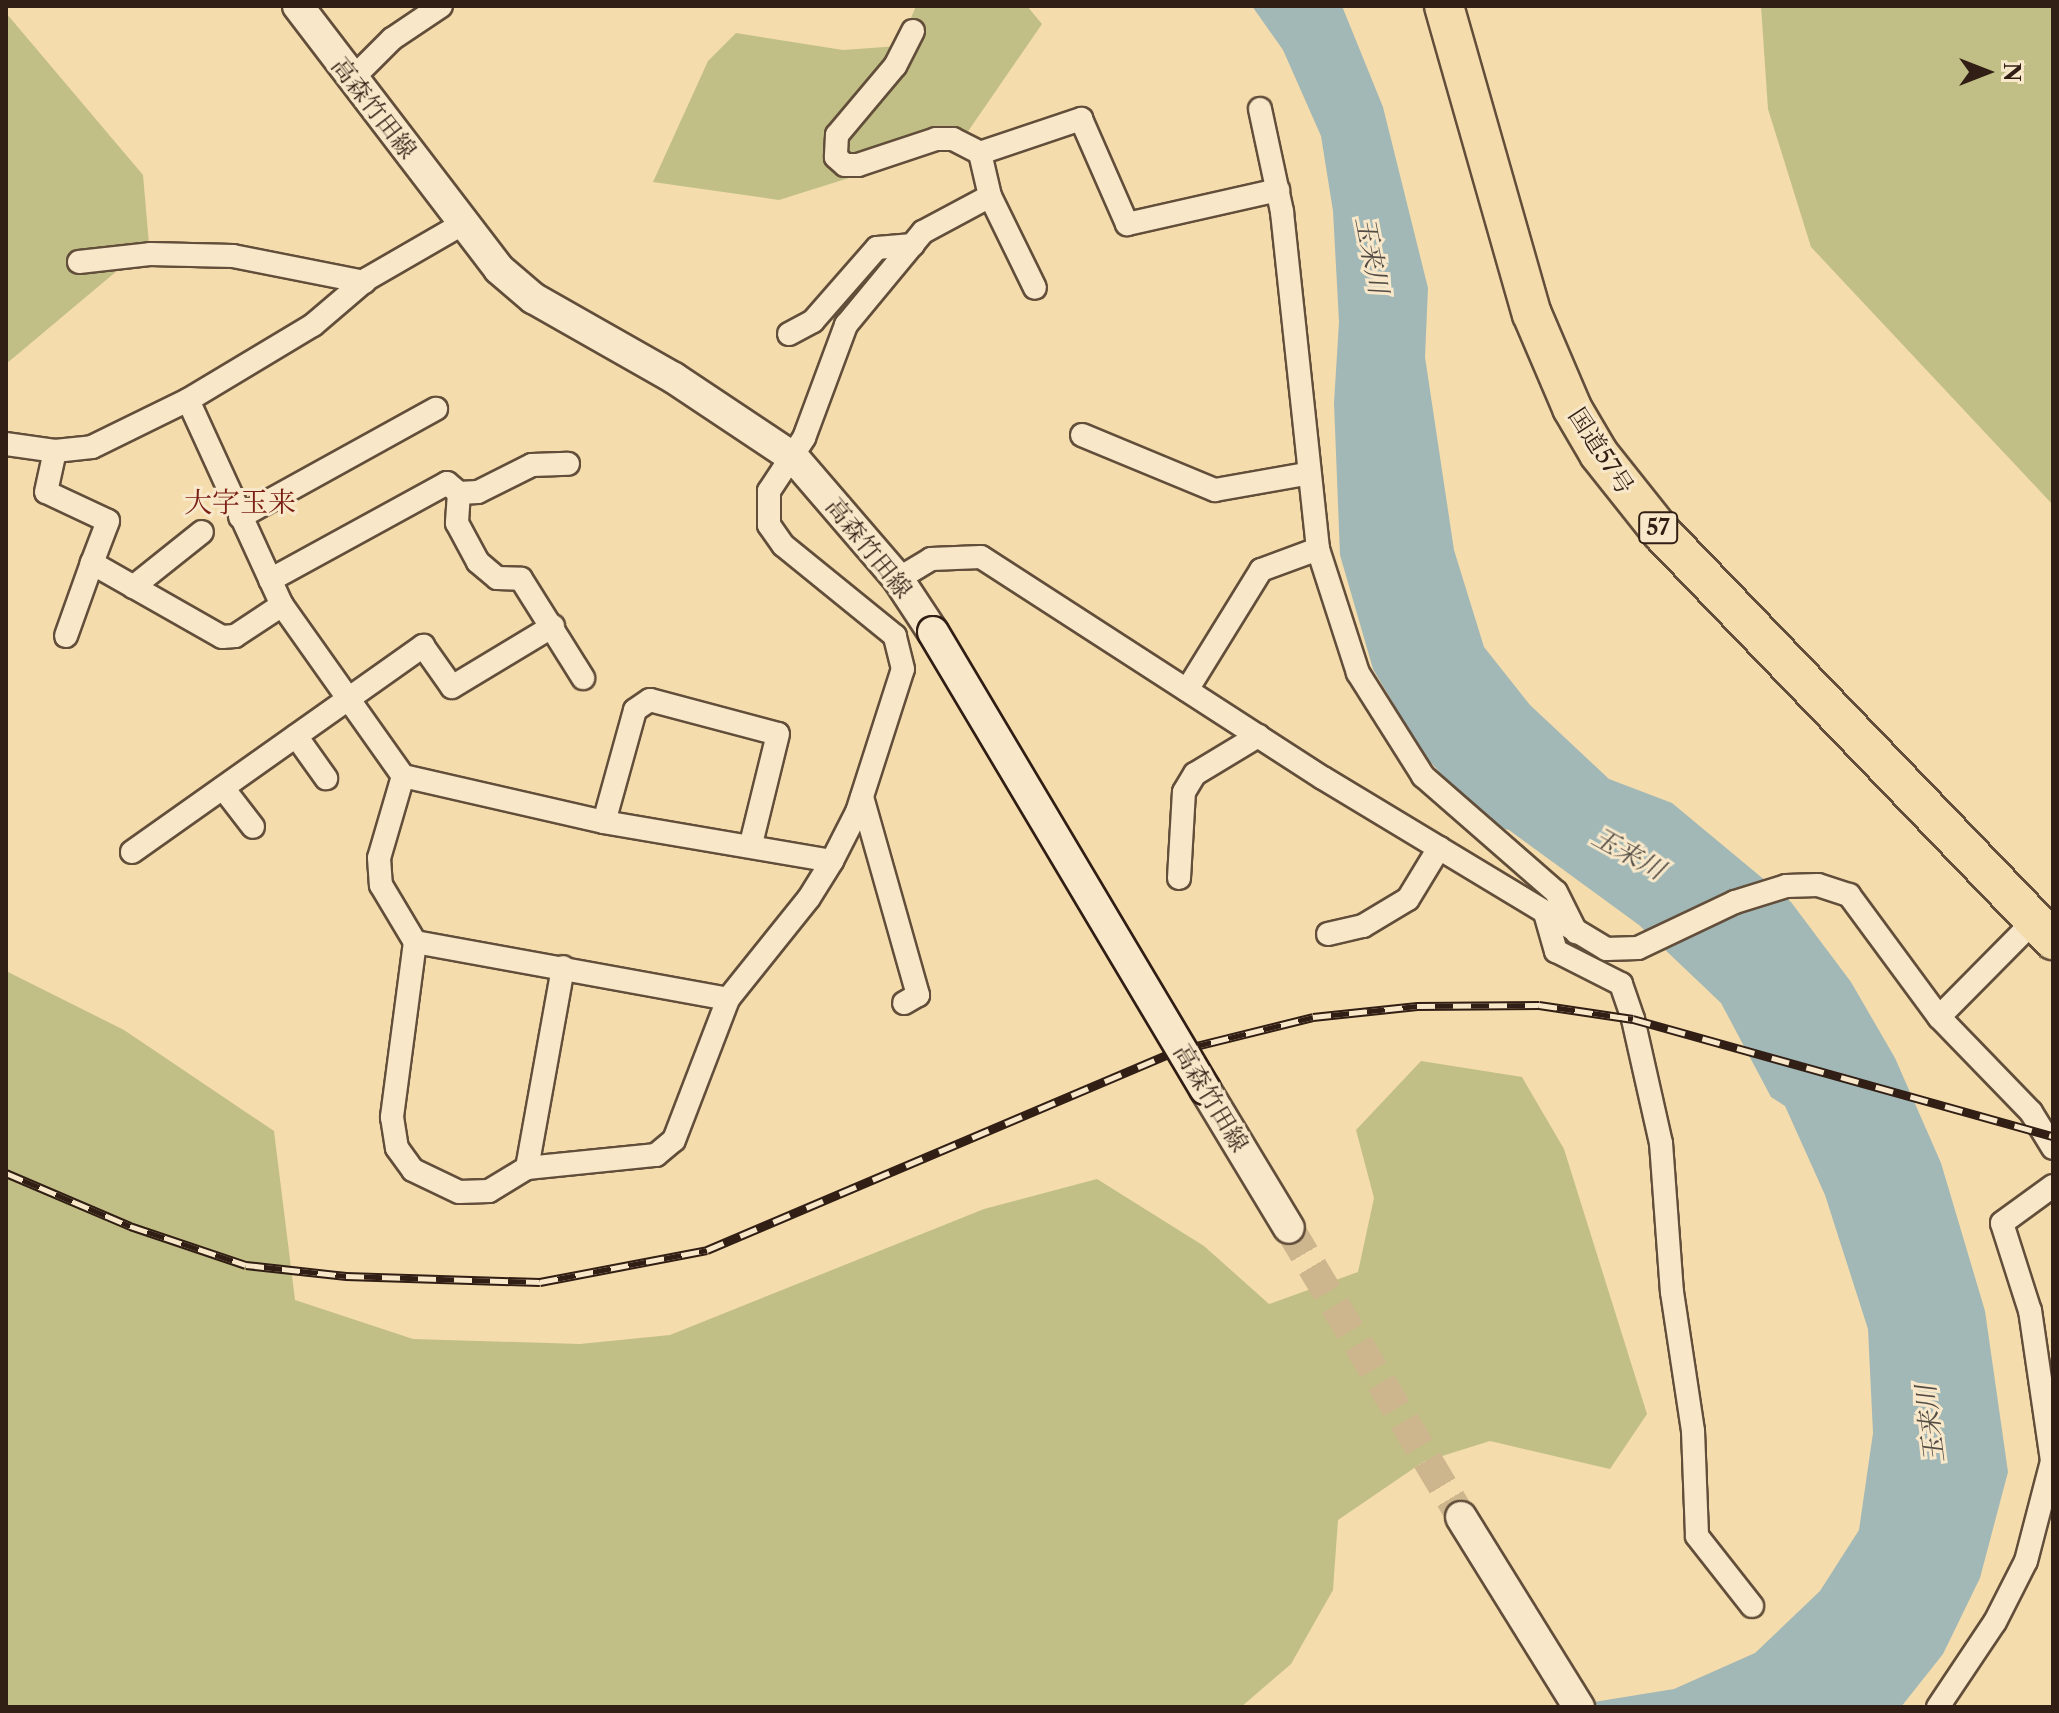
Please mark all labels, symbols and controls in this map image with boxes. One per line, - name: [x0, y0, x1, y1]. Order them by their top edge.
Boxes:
- north arrow: [1947, 32, 2027, 112]
- street label: 高森竹田線: [326, 52, 422, 164]
- text: N: [1998, 62, 2025, 82]
- water label: 玉来川: [1348, 214, 1394, 296]
- street label: 国道57号: [1563, 403, 1639, 499]
- district label: 大字玉来: [184, 485, 296, 519]
- street label: 高森竹田線: [820, 492, 918, 604]
- road number: 57: [1638, 510, 1678, 546]
- water label: 玉来川: [1586, 821, 1670, 887]
- street label: 高森竹田線: [1168, 1039, 1254, 1157]
- water label: 玉来川: [1911, 1383, 1951, 1465]

